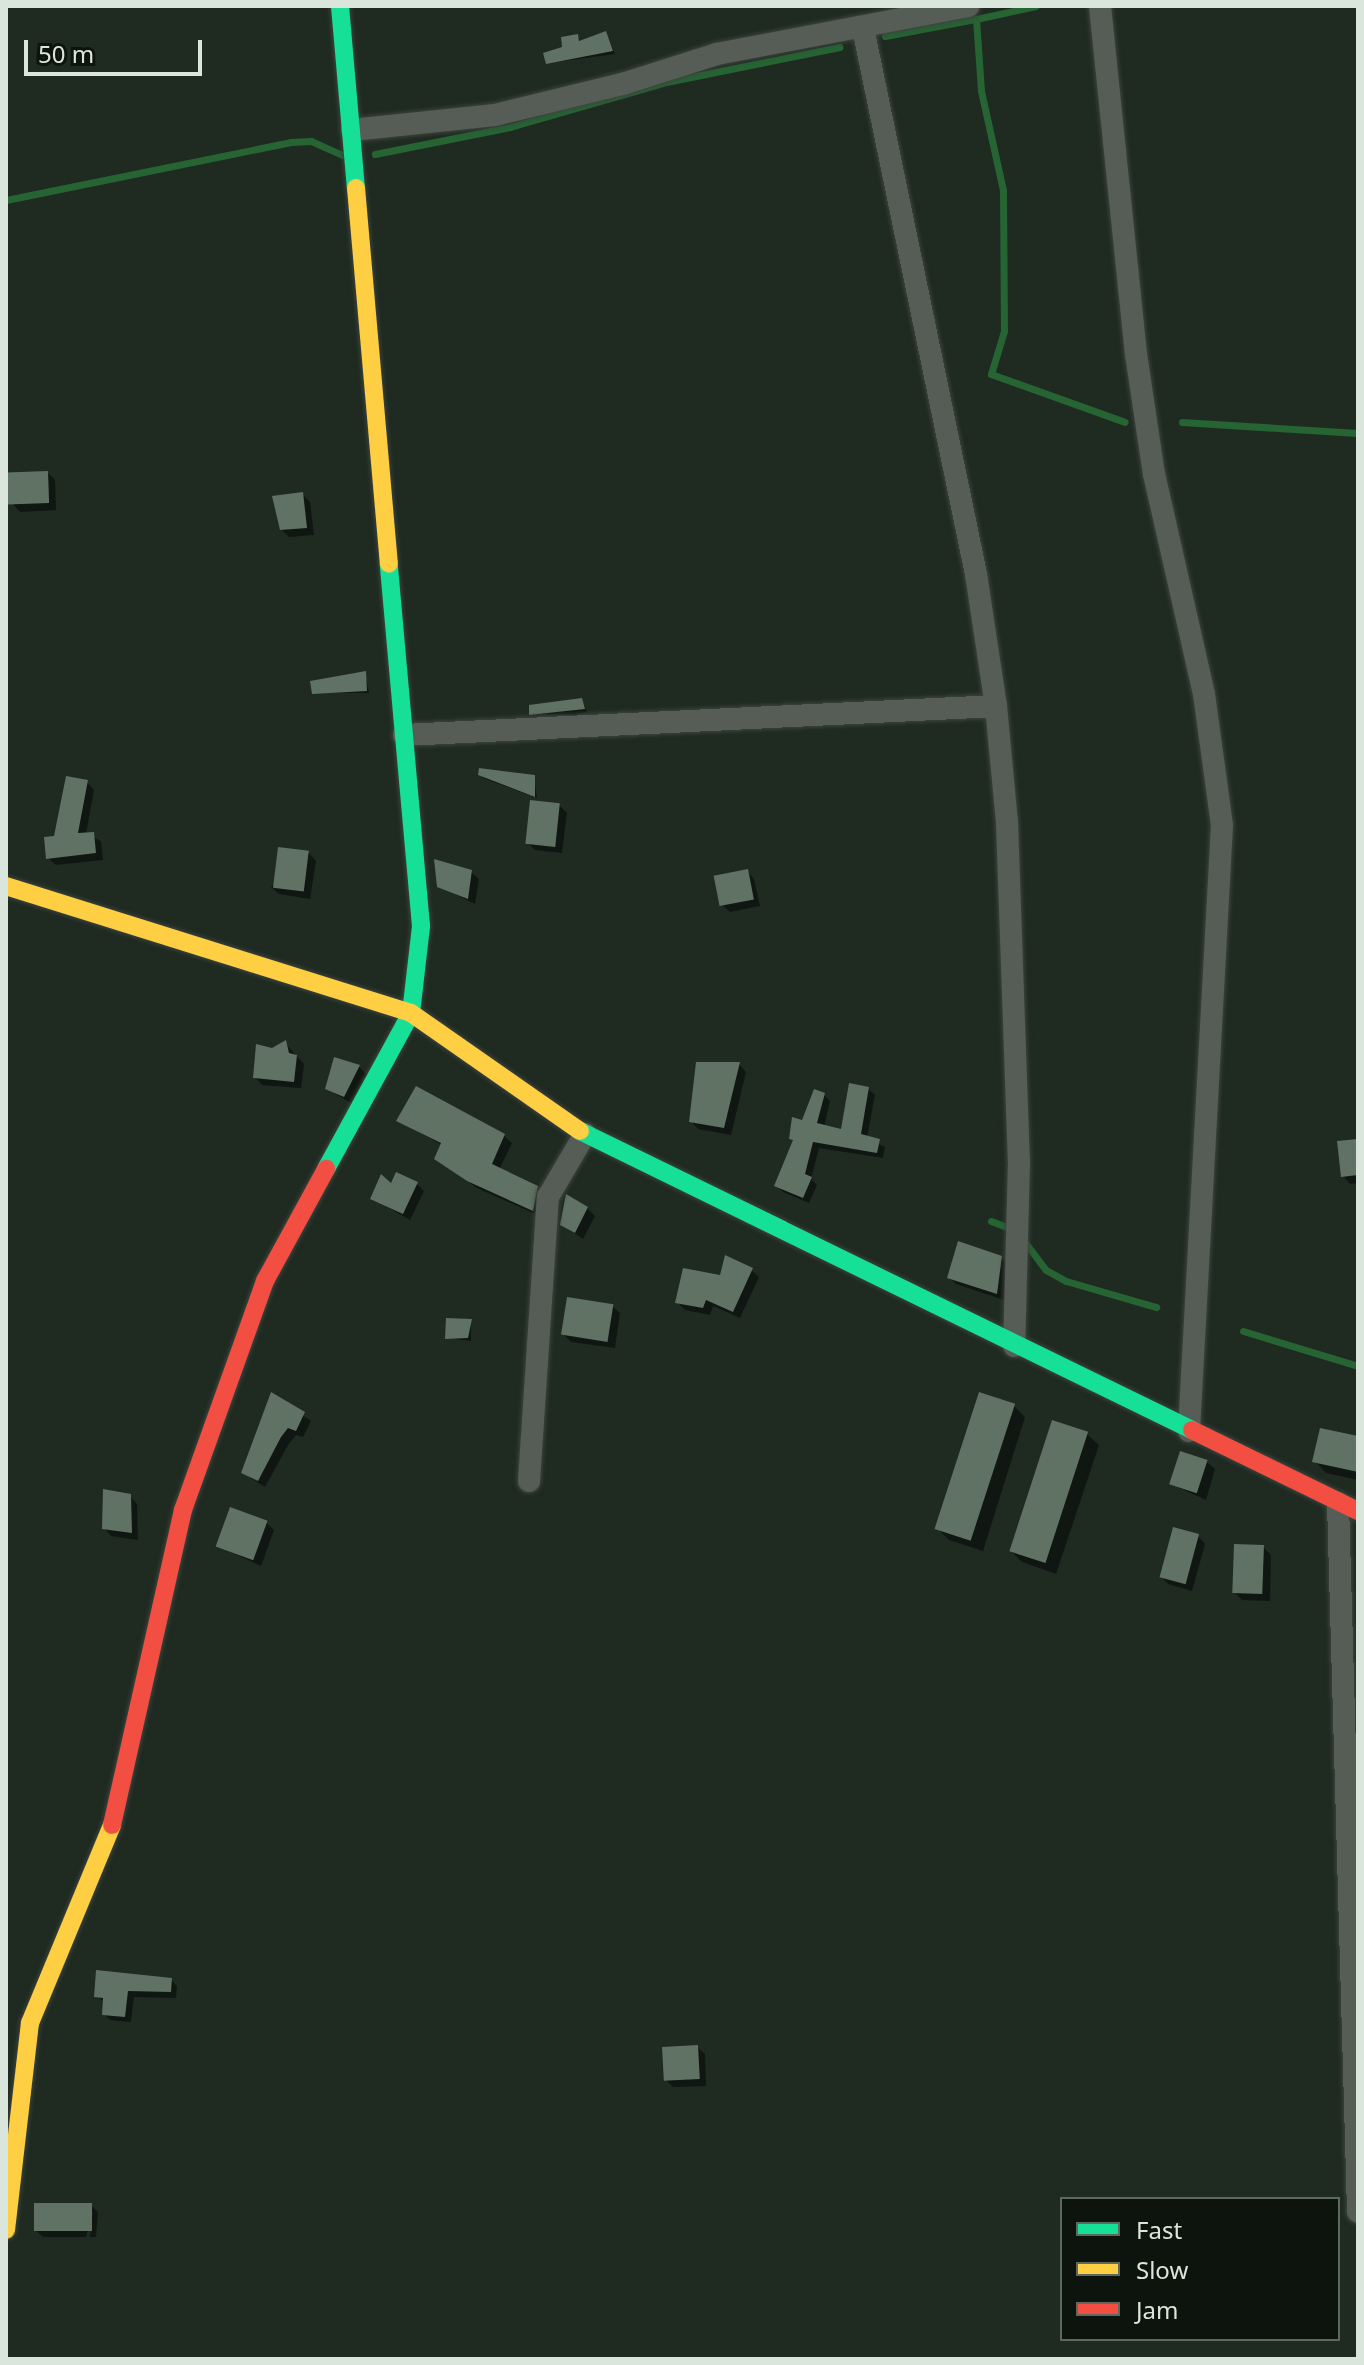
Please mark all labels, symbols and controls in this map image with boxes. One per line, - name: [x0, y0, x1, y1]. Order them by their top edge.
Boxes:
- scale bar: [28, 24, 206, 74]
- text: 50 m: [38, 37, 94, 70]
- legend: [1060, 2197, 1340, 2341]
- text: Fast: [1136, 2213, 1182, 2246]
- text: Slow: [1136, 2253, 1188, 2286]
- text: Jam: [1136, 2293, 1178, 2326]

